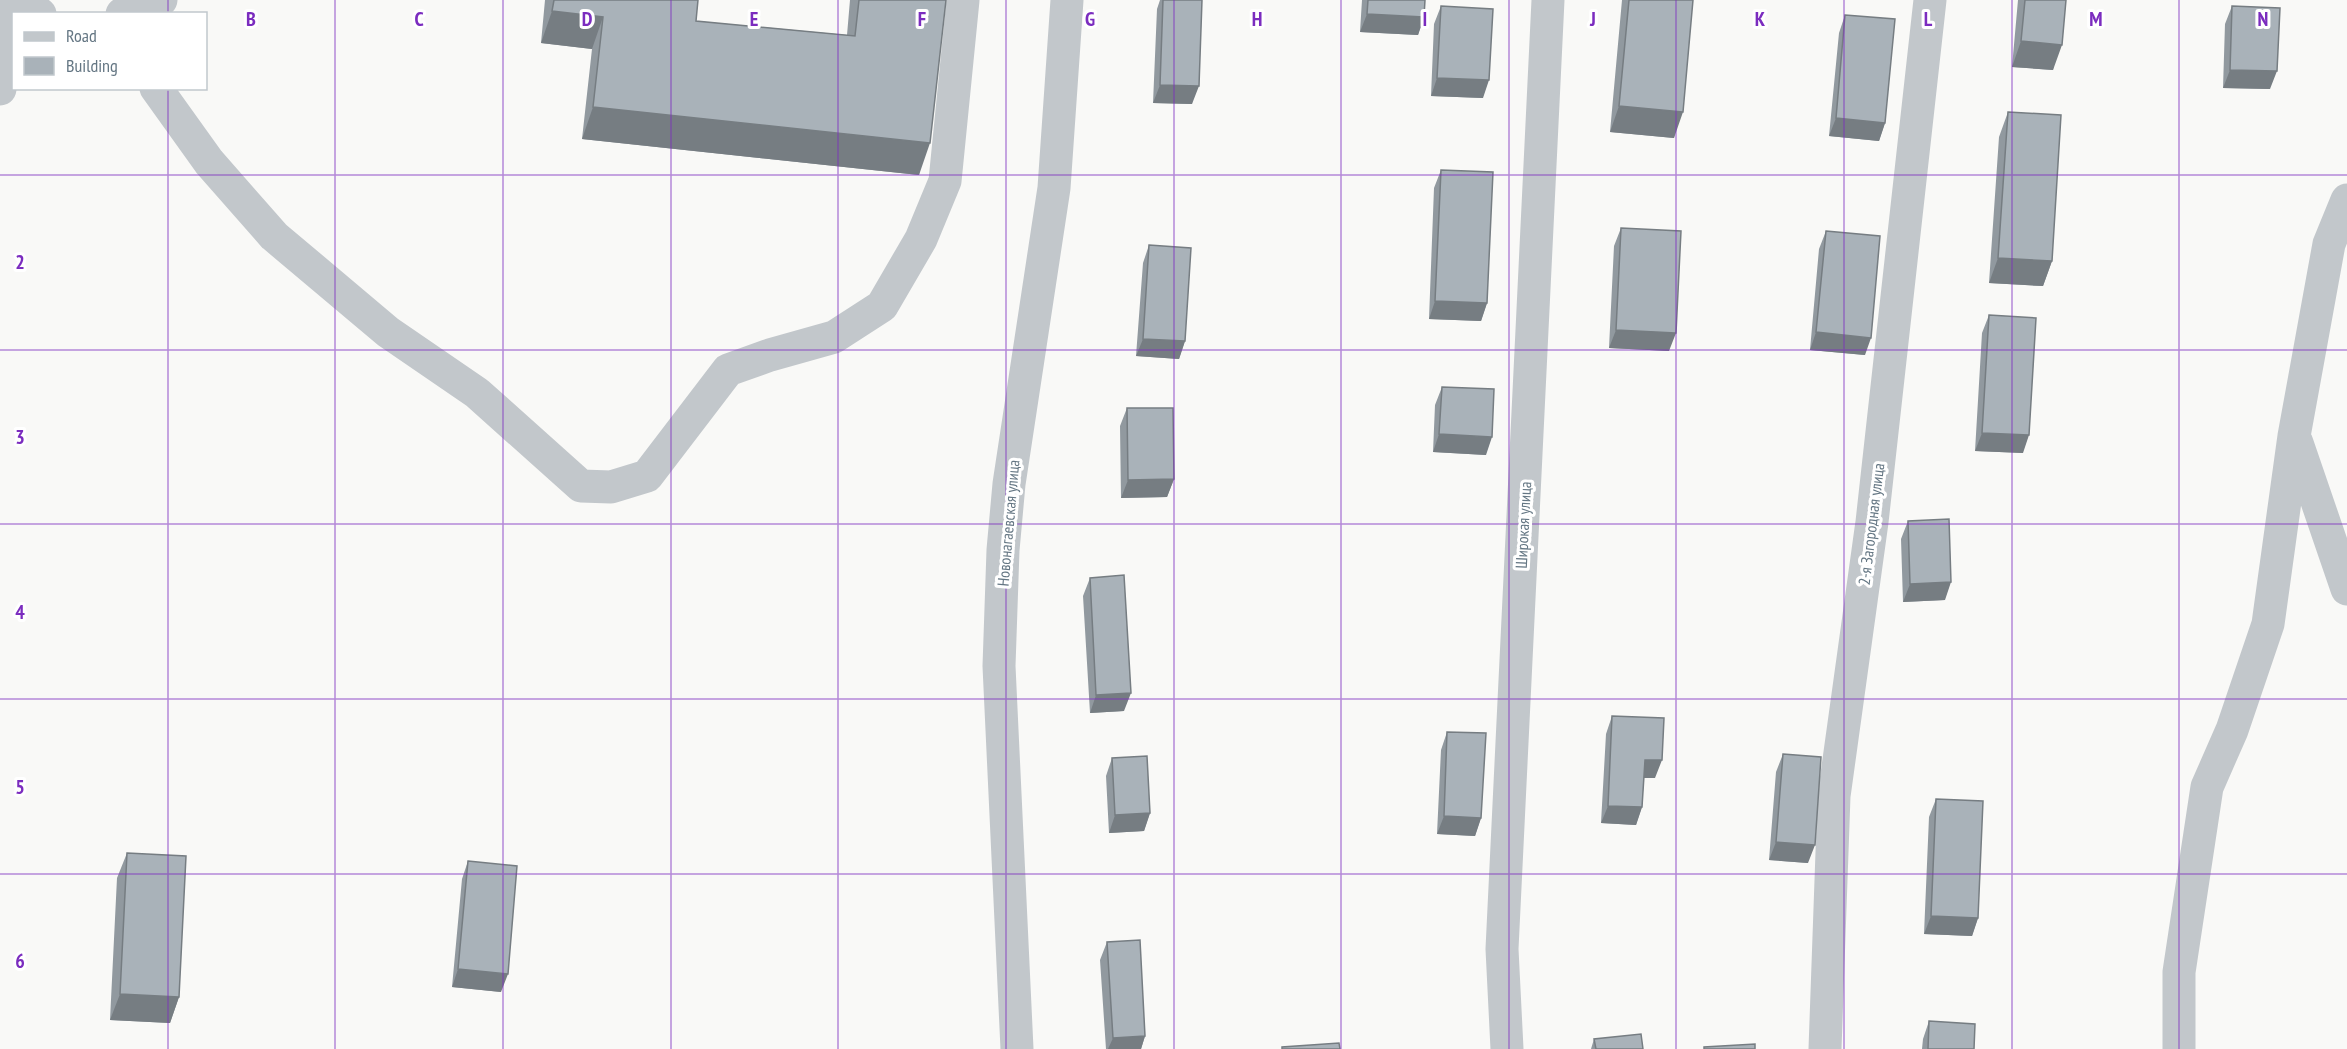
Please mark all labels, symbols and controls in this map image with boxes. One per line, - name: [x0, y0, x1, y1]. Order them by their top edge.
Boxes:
- text: B: [246, 6, 256, 32]
- text: C: [414, 6, 424, 32]
- text: D: [582, 6, 593, 32]
- text: E: [750, 6, 758, 32]
- text: F: [918, 6, 926, 32]
- text: G: [1085, 6, 1095, 32]
- text: H: [1252, 6, 1262, 32]
- text: I: [1423, 6, 1427, 32]
- text: J: [1589, 6, 1596, 32]
- text: K: [1755, 6, 1766, 32]
- text: L: [1924, 6, 1933, 32]
- text: M: [2089, 6, 2103, 32]
- text: N: [2258, 6, 2268, 32]
- legend: [12, 12, 207, 90]
- text: Road: [66, 24, 97, 47]
- text: Building: [66, 54, 118, 77]
- text: 2: [15, 249, 25, 275]
- text: 3: [15, 424, 25, 450]
- street label: Новонагаевская улица: [993, 459, 1023, 587]
- street label: 2-я Загородная улица: [1854, 462, 1888, 586]
- street label: Широкая улица: [1511, 481, 1535, 569]
- text: 4: [15, 599, 25, 625]
- text: 5: [15, 774, 25, 800]
- text: 6: [15, 948, 25, 974]

